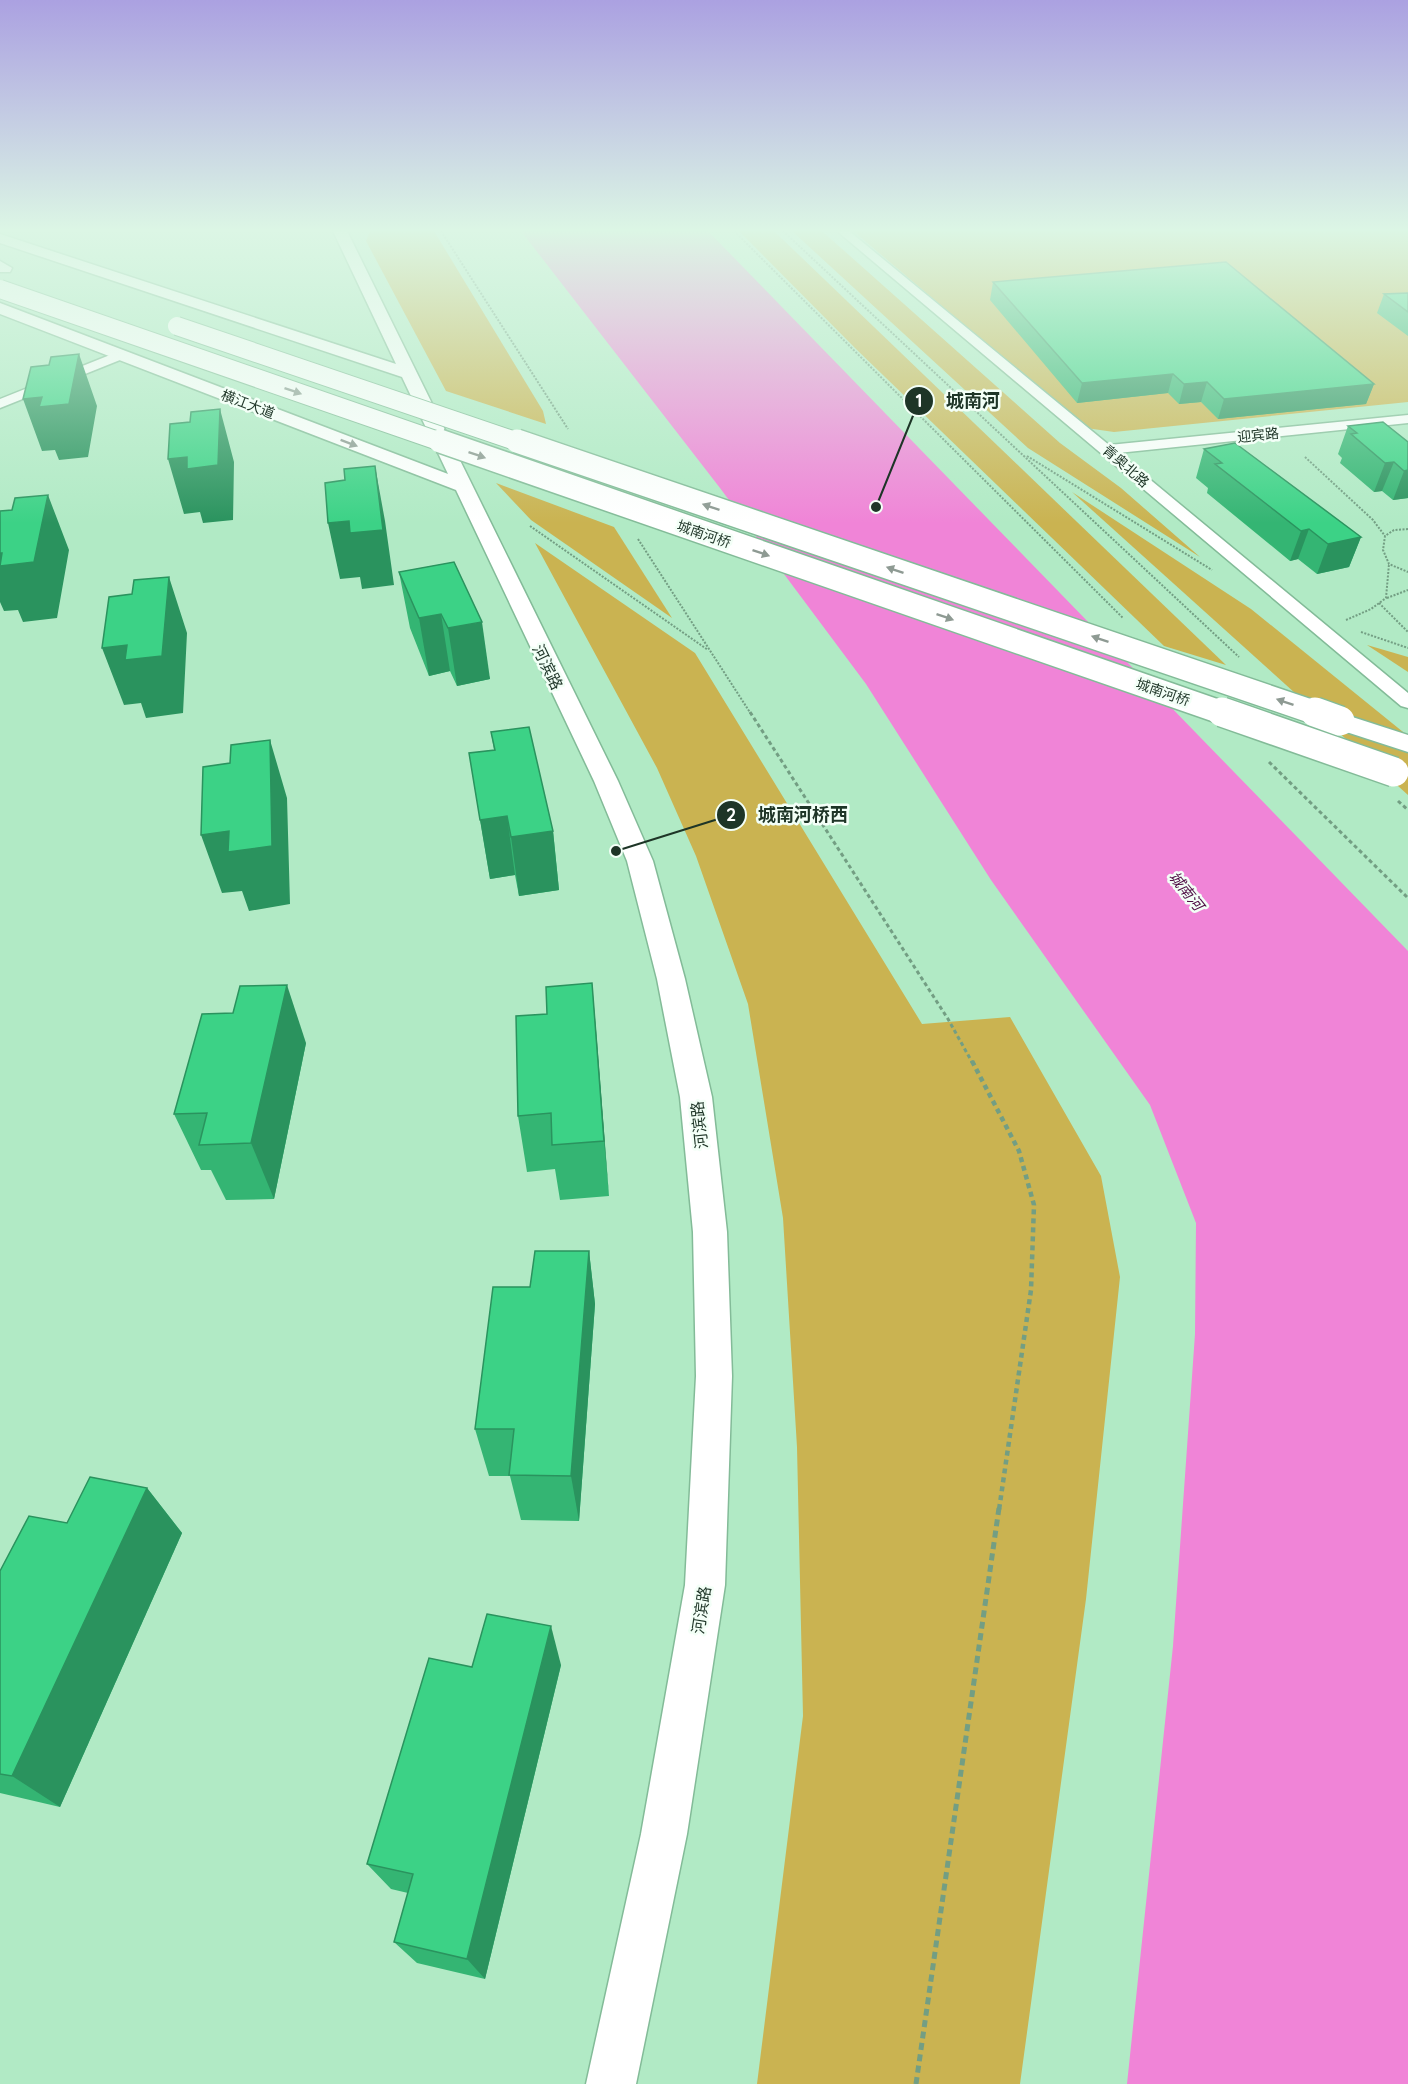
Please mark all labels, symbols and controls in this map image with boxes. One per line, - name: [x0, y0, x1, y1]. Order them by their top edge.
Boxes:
- callout: 城南河: [904, 383, 1012, 419]
- street label: 横江大道: [219, 386, 277, 422]
- one-way arrow: [284, 387, 302, 396]
- text: 1: [915, 389, 923, 412]
- text: 城南河: [946, 389, 1000, 412]
- street label: 迎宾路: [1236, 424, 1280, 446]
- one-way arrow: [340, 438, 358, 448]
- street label: 青奥北路: [1099, 441, 1153, 491]
- one-way arrow: [468, 451, 486, 461]
- one-way arrow: [702, 502, 720, 512]
- street label: 城南河桥: [675, 516, 733, 552]
- one-way arrow: [752, 549, 770, 559]
- one-way arrow: [886, 565, 904, 574]
- one-way arrow: [936, 613, 954, 622]
- one-way arrow: [1091, 634, 1109, 644]
- street label: 河滨路: [528, 641, 568, 693]
- street label: 城南河桥: [1134, 674, 1192, 710]
- one-way arrow: [1275, 697, 1293, 706]
- callout: 城南河桥西: [716, 797, 860, 833]
- text: 2: [726, 803, 736, 826]
- text: 城南河桥西: [758, 803, 848, 826]
- water label: 城南河: [1165, 867, 1210, 916]
- street label: 河滨路: [687, 1100, 711, 1150]
- street label: 河滨路: [687, 1585, 715, 1635]

